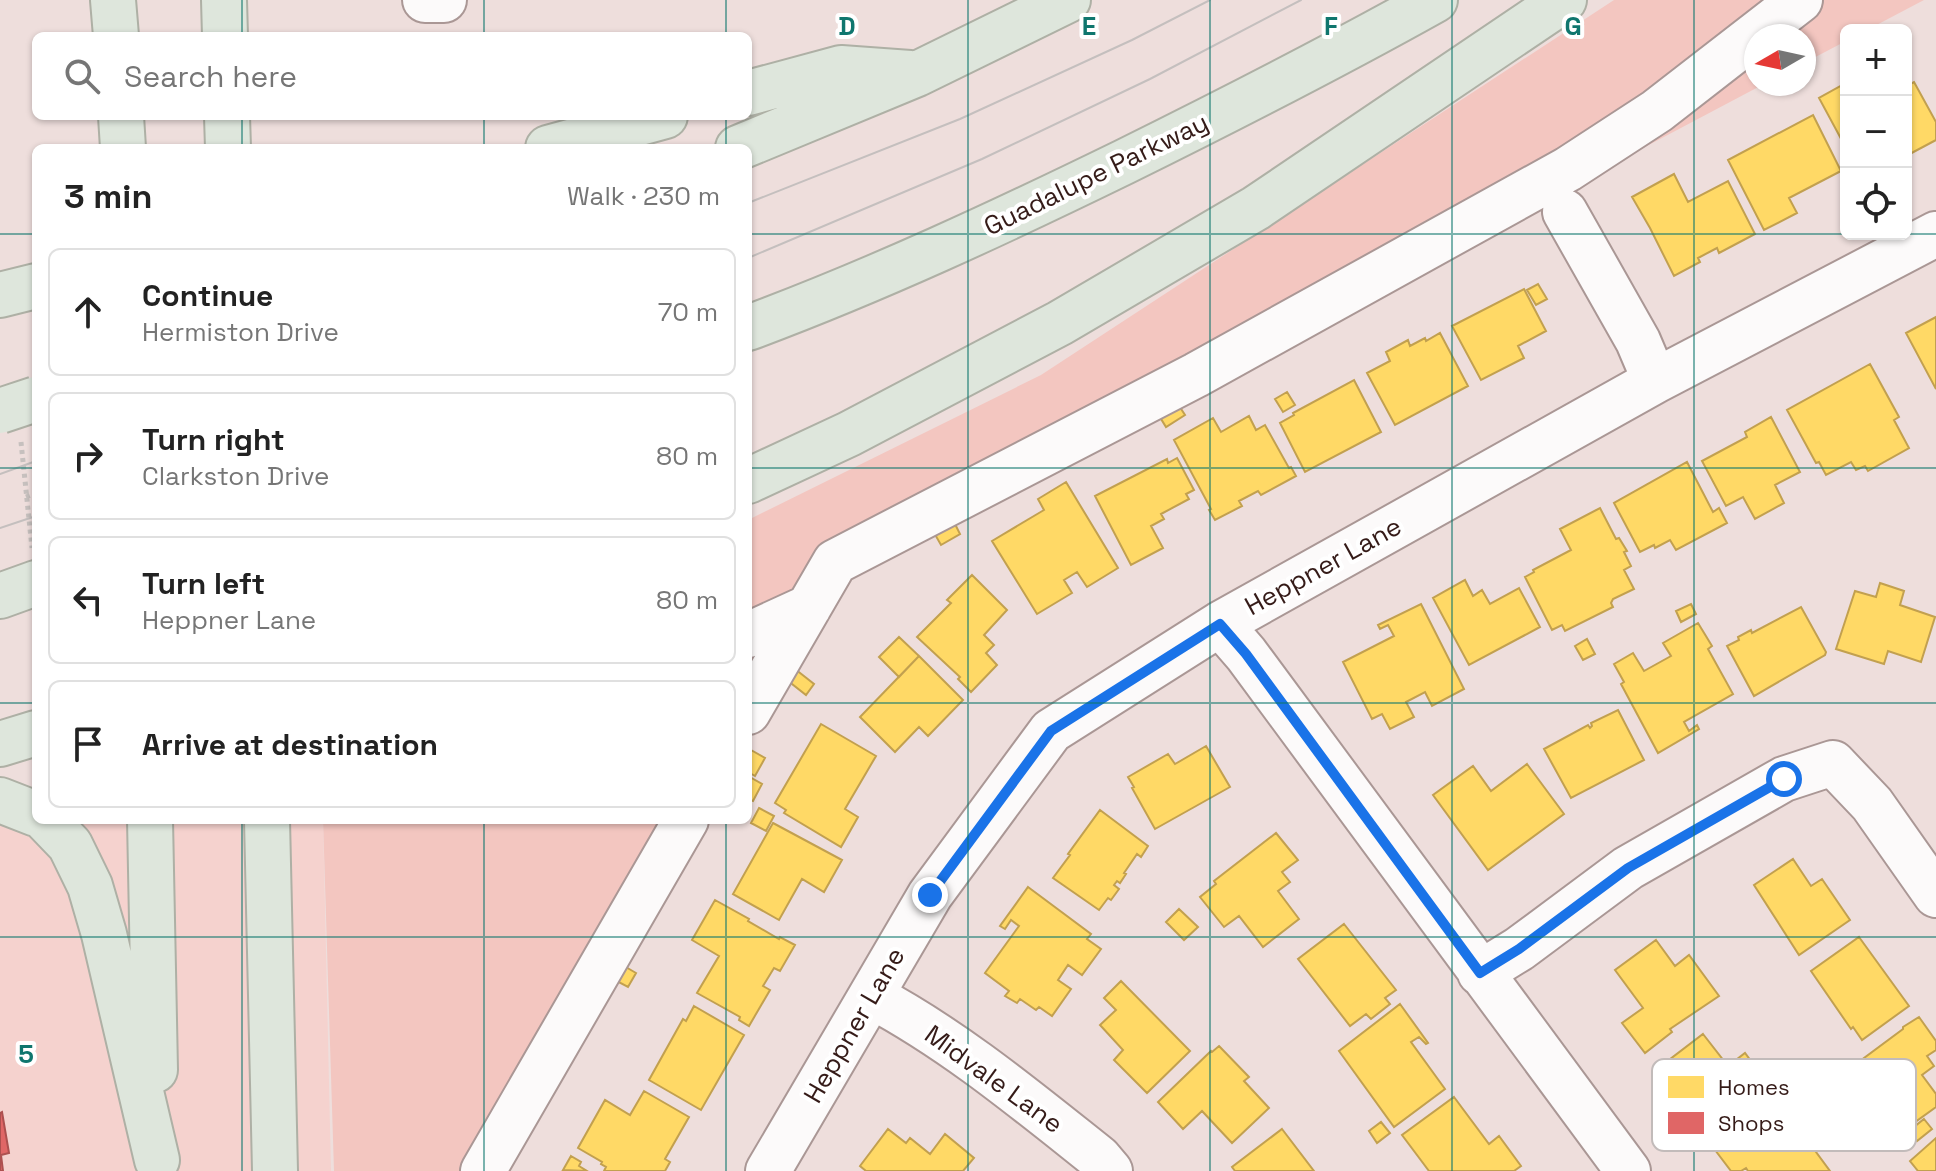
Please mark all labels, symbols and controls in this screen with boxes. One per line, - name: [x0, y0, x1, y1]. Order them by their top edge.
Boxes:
- text: D: [838, 9, 856, 43]
- text: E: [1082, 9, 1096, 43]
- text: F: [1324, 9, 1338, 43]
- text: G: [1564, 9, 1582, 43]
- north arrow: [1744, 24, 1816, 96]
- map controls: [1840, 24, 1912, 240]
- button: +: [1840, 24, 1912, 96]
- search box: [32, 32, 752, 120]
- icon: search: [60, 54, 104, 98]
- text: Search here: [124, 57, 297, 96]
- button: −: [1840, 96, 1912, 168]
- street label: Guadalupe Parkway: [978, 105, 1214, 243]
- button: locate: [1840, 168, 1912, 240]
- text: 3 min: [64, 175, 152, 218]
- text: Walk · 230 m: [567, 179, 720, 213]
- text: Continue: [142, 276, 273, 315]
- icon: ahead: [66, 290, 110, 334]
- text: 70 m: [658, 295, 718, 329]
- text: Hermiston Drive: [142, 315, 339, 349]
- text: Turn right: [142, 420, 285, 459]
- icon: right: [66, 434, 110, 478]
- text: 80 m: [656, 439, 718, 473]
- text: Clarkston Drive: [142, 459, 329, 493]
- street label: Heppner Lane: [1239, 509, 1407, 623]
- text: Turn left: [142, 564, 265, 603]
- icon: left: [66, 578, 110, 622]
- text: 80 m: [656, 583, 718, 617]
- text: Heppner Lane: [142, 603, 316, 637]
- icon: arrive: [66, 722, 110, 766]
- text: Arrive at destination: [142, 725, 438, 764]
- route start: [1766, 761, 1802, 797]
- route end: [912, 877, 948, 913]
- street label: Heppner Lane: [796, 941, 912, 1109]
- street label: Midvale Lane: [918, 1017, 1070, 1141]
- text: 5: [18, 1037, 34, 1071]
- legend: [1652, 1059, 1916, 1151]
- text: Homes: [1718, 1073, 1790, 1101]
- text: Shops: [1718, 1109, 1784, 1137]

